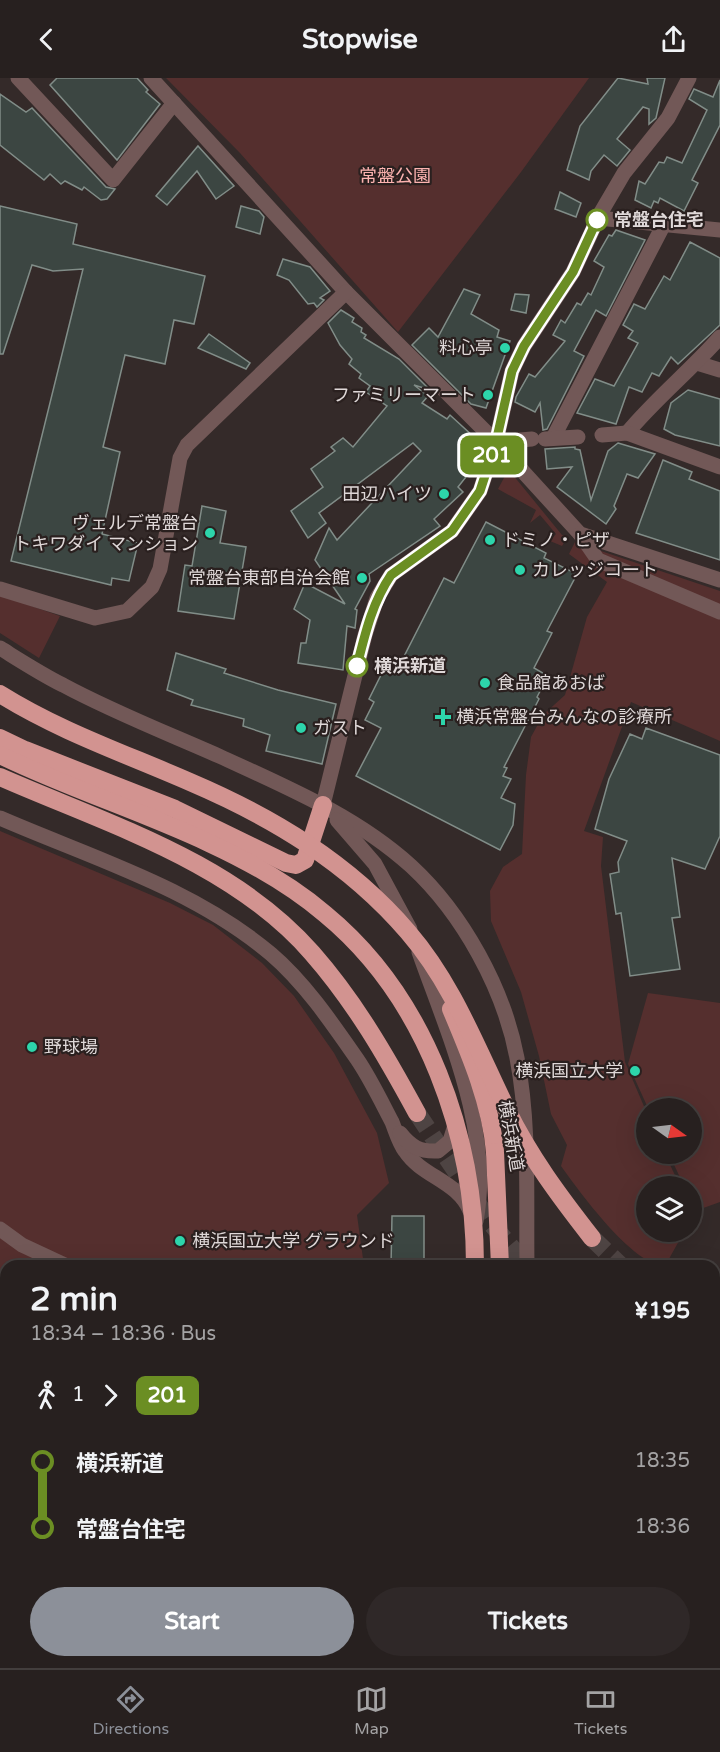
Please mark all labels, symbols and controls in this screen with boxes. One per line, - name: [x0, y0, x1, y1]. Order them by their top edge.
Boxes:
- icon: back: [30, 23, 63, 56]
- text: Stopwise: [302, 23, 418, 56]
- icon: share: [657, 23, 690, 56]
- park label: 常盤公園: [359, 165, 431, 187]
- marker: 常盤台住宅: [586, 209, 608, 231]
- place label: 常盤台住宅: [614, 209, 704, 231]
- place label: 料心亭: [439, 337, 493, 359]
- marker: 料心亭: [498, 341, 512, 355]
- place label: ファミリーマート: [332, 384, 476, 406]
- marker: ファミリーマート: [481, 388, 495, 402]
- line badge: 201: [458, 436, 526, 475]
- text: 201: [472, 443, 512, 468]
- place label: 田辺ハイツ: [342, 483, 432, 505]
- marker: 田辺ハイツ: [437, 487, 451, 501]
- place label: ヴェルデ常盤台 トキワダイ マンション: [13, 512, 198, 555]
- marker: ヴェルデ常盤台 トキワダイ マンション: [203, 526, 217, 540]
- place label: ドミノ・ピザ: [502, 529, 610, 551]
- marker: ドミノ・ピザ: [483, 533, 497, 547]
- place label: カレッジコート: [532, 559, 658, 581]
- marker: カレッジコート: [513, 563, 527, 577]
- place label: 常盤台東部自治会館: [188, 567, 350, 589]
- marker: 常盤台東部自治会館: [355, 571, 369, 585]
- marker: 横浜新道: [346, 655, 368, 677]
- place label: 横浜新道: [374, 655, 446, 677]
- place label: 食品館あおば: [497, 672, 605, 694]
- marker: 食品館あおば: [478, 676, 492, 690]
- place label: 横浜常盤台みんなの診療所: [456, 706, 672, 728]
- marker: 横浜常盤台みんなの診療所: [434, 708, 452, 726]
- place label: ガスト: [313, 717, 367, 739]
- marker: ガスト: [294, 721, 308, 735]
- place label: 野球場: [44, 1036, 98, 1058]
- marker: 野球場: [25, 1040, 39, 1054]
- place label: 横浜国立大学: [515, 1060, 623, 1082]
- marker: 横浜国立大学: [628, 1064, 642, 1078]
- north arrow: [636, 1098, 702, 1164]
- map controls: [636, 1098, 702, 1242]
- street label: 横浜新道: [494, 1099, 528, 1173]
- button: layers: [636, 1176, 702, 1242]
- place label: 横浜国立大学 グラウンド: [192, 1230, 395, 1252]
- marker: 横浜国立大学 グラウンド: [173, 1234, 187, 1248]
- text: 2 min: [30, 1280, 118, 1319]
- text: ¥195: [634, 1298, 690, 1324]
- text: 18:34 – 18:36 · Bus: [30, 1322, 216, 1346]
- icon: walk: [30, 1379, 63, 1412]
- icon: forward: [94, 1379, 127, 1412]
- text: 1: [72, 1383, 85, 1407]
- text: 201: [148, 1383, 187, 1408]
- text: 18:35: [635, 1449, 690, 1473]
- text: 横浜新道: [76, 1451, 164, 1477]
- text: 18:36: [635, 1515, 690, 1539]
- text: 常盤台住宅: [76, 1517, 186, 1543]
- button: Start: [30, 1587, 354, 1656]
- button: Tickets: [366, 1587, 690, 1656]
- tab: Directions: [93, 1683, 169, 1739]
- tab: Map: [354, 1683, 389, 1739]
- tab: Tickets: [574, 1683, 627, 1739]

